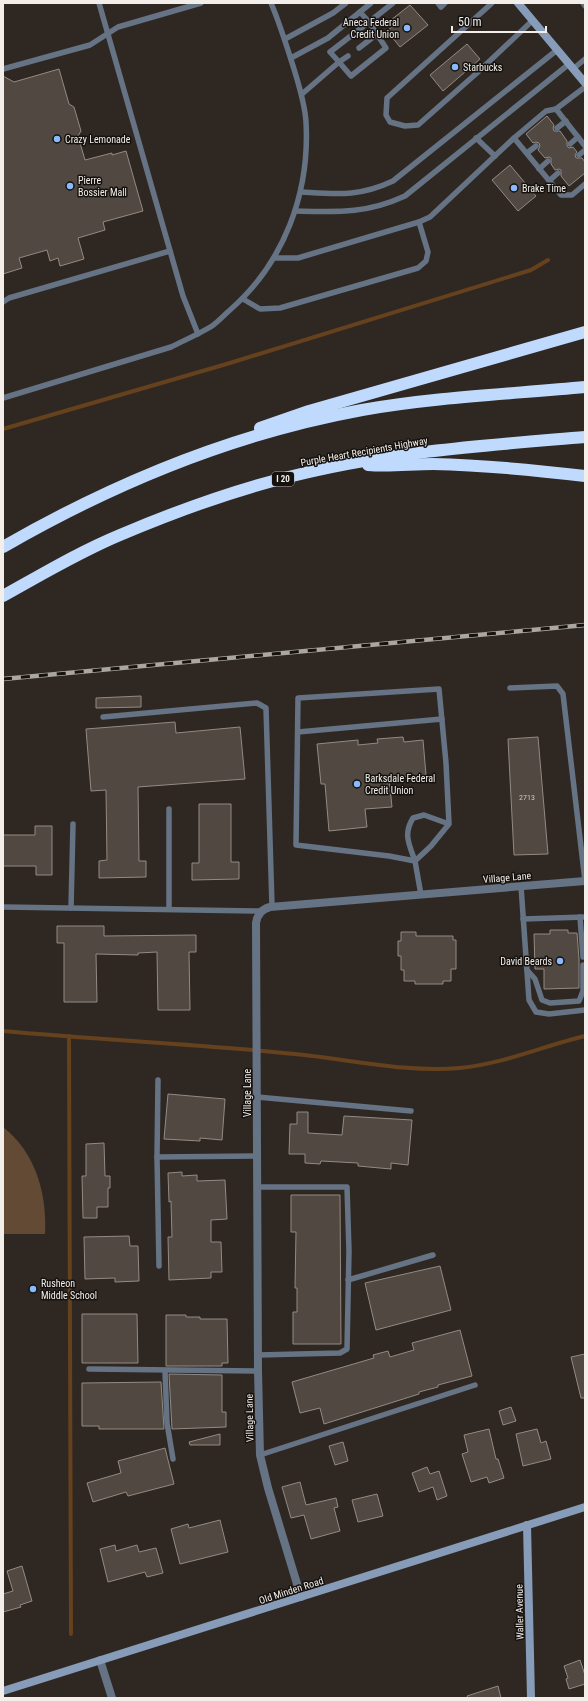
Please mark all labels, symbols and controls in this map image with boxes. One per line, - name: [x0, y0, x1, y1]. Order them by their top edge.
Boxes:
- scale bar: [452, 8, 546, 34]
- text: 50 m: [458, 15, 482, 29]
- place label: Aneca Federal Credit Union: [343, 17, 399, 40]
- marker: Aneca Federal Credit Union: [402, 23, 412, 33]
- marker: Starbucks: [450, 62, 460, 72]
- place label: Starbucks: [463, 62, 503, 73]
- marker: Crazy Lemonade: [52, 134, 62, 144]
- place label: Crazy Lemonade: [65, 134, 131, 145]
- place label: Pierre Bossier Mall: [78, 175, 127, 198]
- marker: Pierre Bossier Mall: [65, 181, 75, 191]
- marker: Brake Time: [509, 183, 519, 193]
- place label: Brake Time: [522, 183, 566, 194]
- street label: Purple Heart Recipients Highway: [300, 435, 429, 468]
- road number: I 20: [272, 472, 294, 486]
- place label: Barksdale Federal Credit Union: [365, 773, 435, 796]
- marker: Barksdale Federal Credit Union: [352, 779, 362, 789]
- house number: 2713: [519, 793, 535, 802]
- street label: Village Lane: [483, 870, 532, 885]
- place label: David Beards: [500, 956, 552, 967]
- marker: David Beards: [555, 956, 565, 966]
- street label: Village Lane: [242, 1069, 253, 1117]
- place label: Rusheon Middle School: [41, 1278, 97, 1301]
- marker: Rusheon Middle School: [28, 1284, 38, 1294]
- street label: Village Lane: [244, 1393, 255, 1442]
- street label: Old Minden Road: [258, 1575, 325, 1606]
- street label: Waller Avenue: [514, 1584, 525, 1640]

